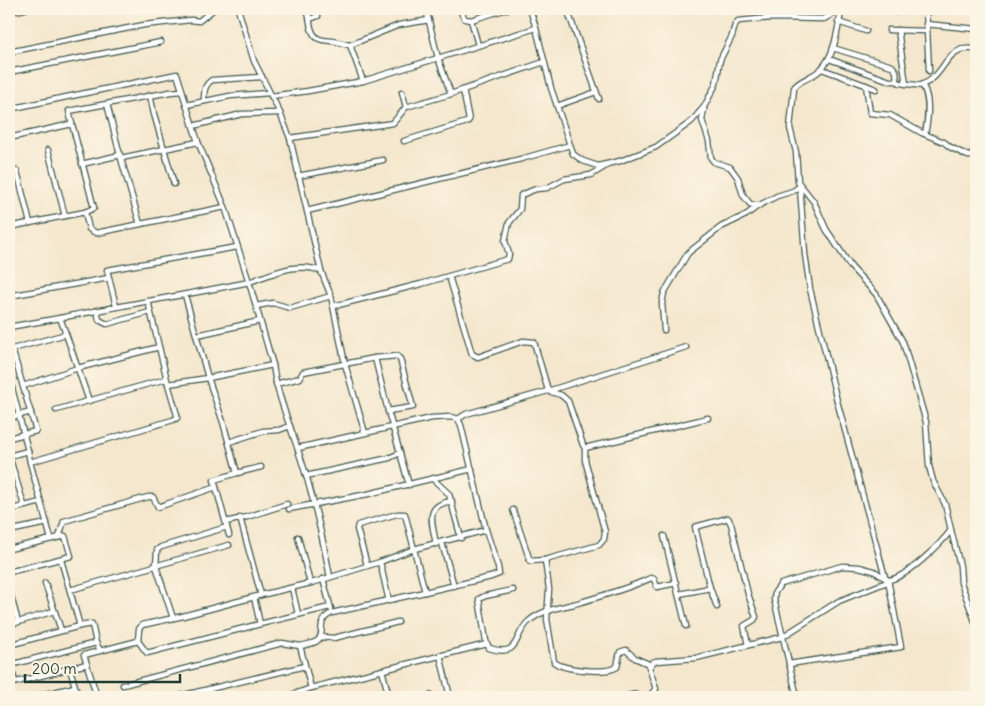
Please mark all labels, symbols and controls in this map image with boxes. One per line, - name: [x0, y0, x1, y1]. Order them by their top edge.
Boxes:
- scale bar: [25, 651, 180, 683]
- text: 200 m: [32, 659, 77, 678]

